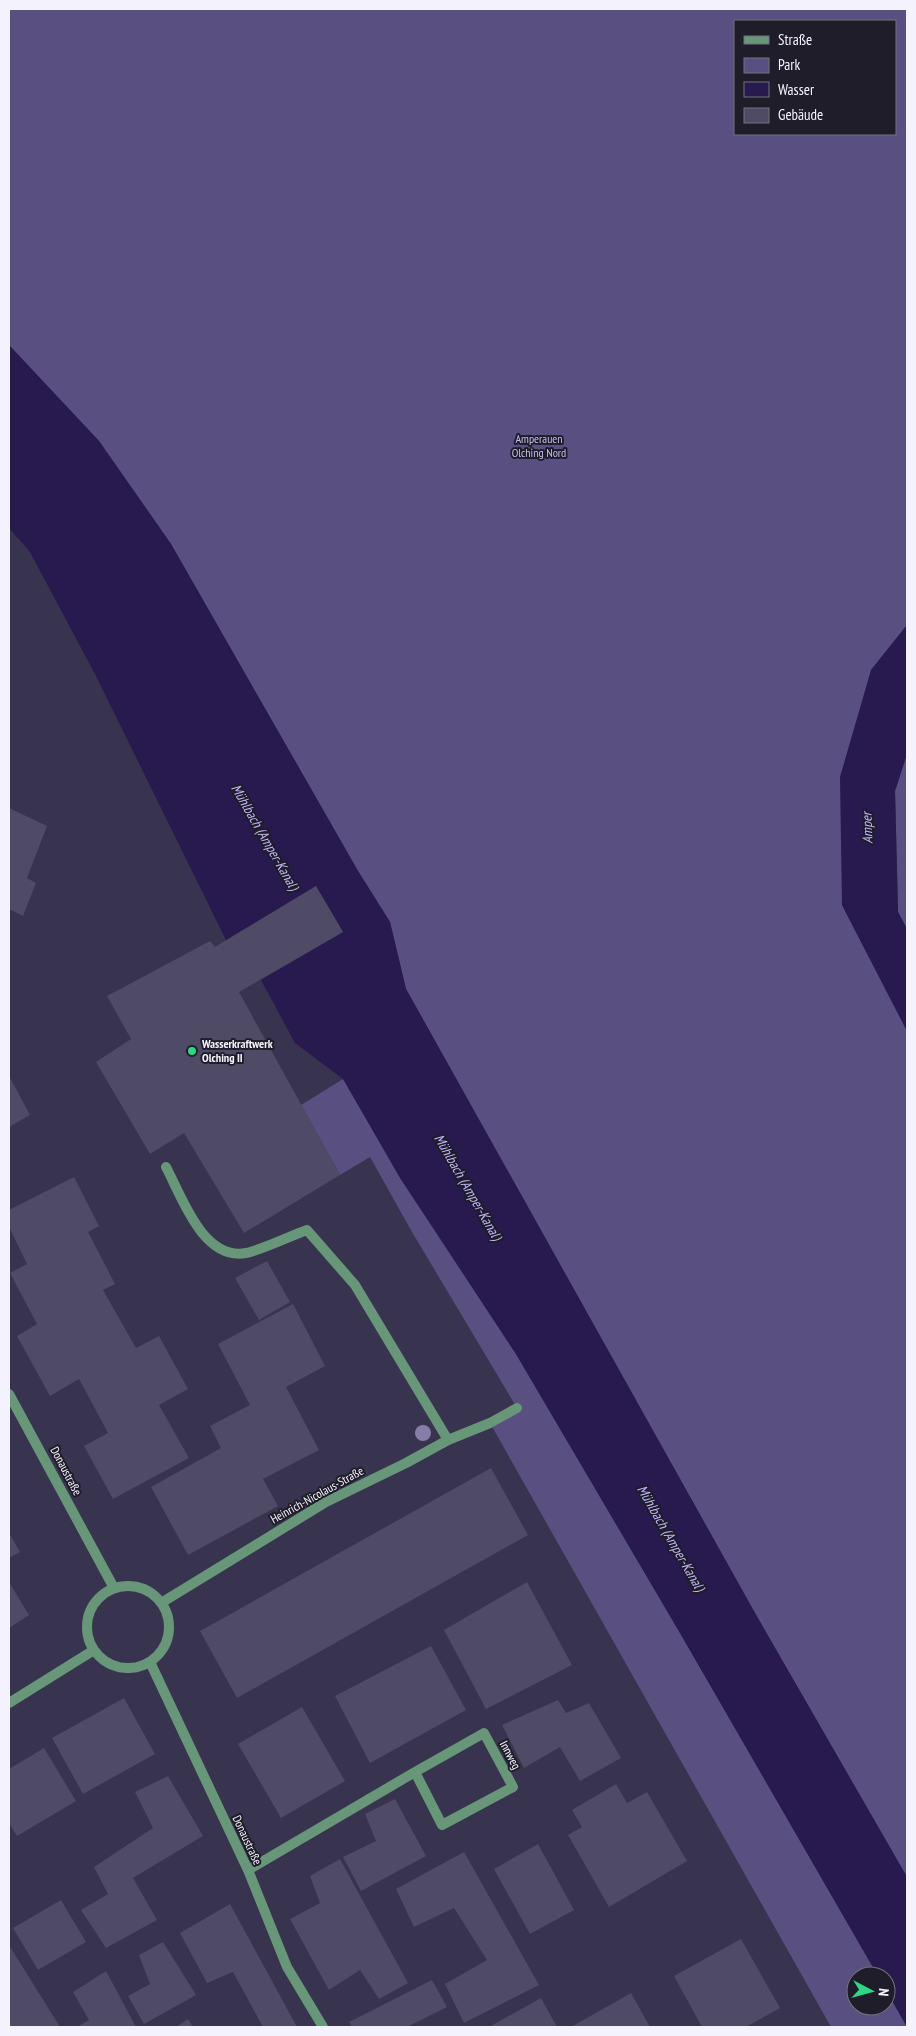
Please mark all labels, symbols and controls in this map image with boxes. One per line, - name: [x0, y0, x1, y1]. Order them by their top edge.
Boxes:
- legend: [734, 20, 896, 135]
- text: Straße: [778, 30, 812, 49]
- text: Park: [778, 55, 800, 74]
- text: Wasser: [778, 80, 815, 99]
- text: Gebäude: [778, 105, 823, 124]
- park label: Amperauen Olching Nord: [512, 431, 566, 460]
- water label: Mühlbach (Amper-Kanal): [227, 781, 304, 895]
- water label: Amper: [857, 810, 877, 844]
- place label: Wasserkraftwerk Olching II: [201, 1036, 273, 1065]
- marker: Wasserkraftwerk Olching II: [186, 1045, 198, 1057]
- water label: Mühlbach (Amper-Kanal): [430, 1131, 507, 1245]
- street label: Donaustraße: [47, 1444, 86, 1498]
- street label: Heinrich-Nicolaus-Straße: [268, 1463, 366, 1526]
- water label: Mühlbach (Amper-Kanal): [633, 1482, 710, 1596]
- street label: Innweg: [497, 1738, 524, 1772]
- street label: Donaustraße: [229, 1813, 265, 1867]
- north arrow: [846, 1966, 896, 2016]
- text: N: [875, 1988, 893, 1997]

